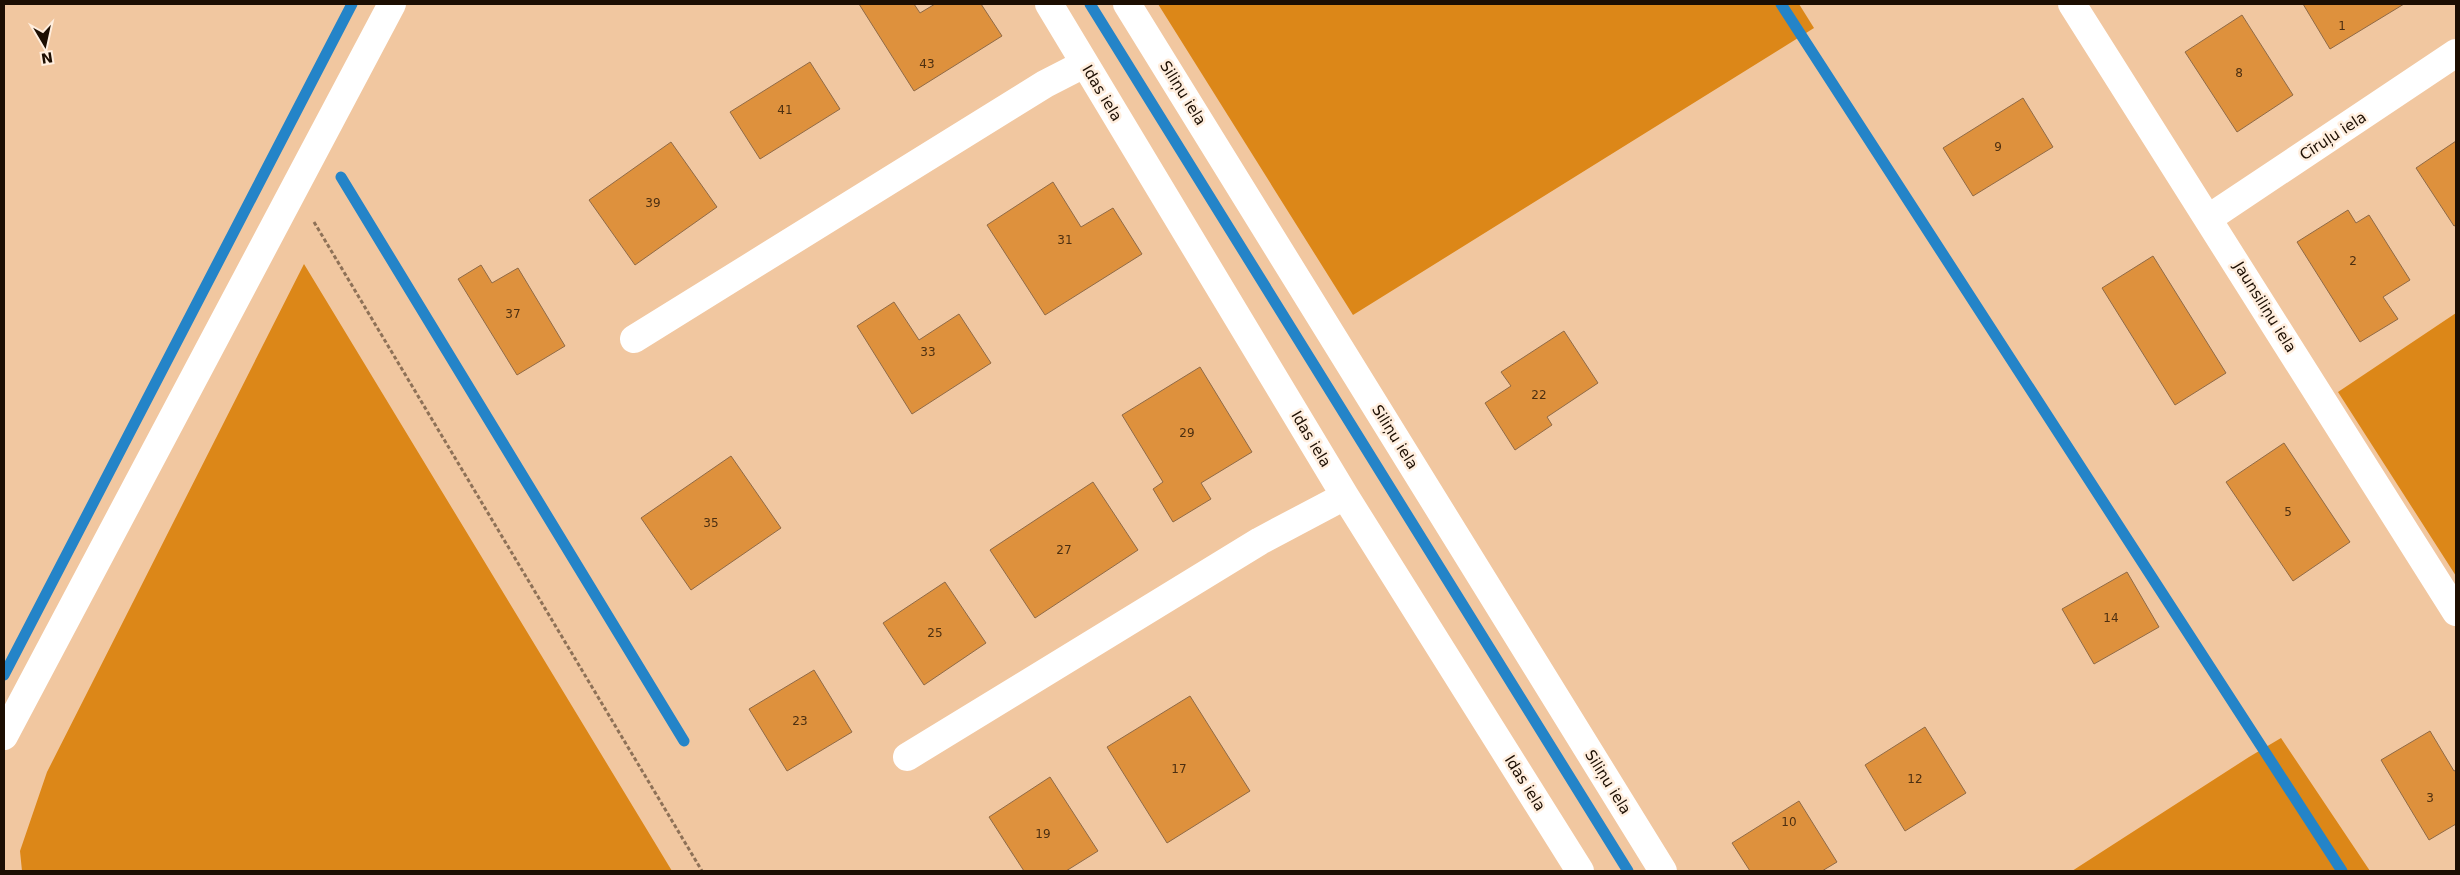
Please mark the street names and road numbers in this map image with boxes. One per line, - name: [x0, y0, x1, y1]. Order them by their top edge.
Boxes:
- street label: Siliņu iela: [1156, 57, 1210, 129]
- street label: Idas iela: [1078, 62, 1126, 124]
- street label: Cīruļu iela: [2296, 108, 2370, 164]
- street label: Jaunsiliņu iela: [2229, 258, 2300, 356]
- street label: Siliņu iela: [1368, 401, 1422, 473]
- street label: Idas iela: [1287, 408, 1335, 470]
- street label: Siliņu iela: [1581, 746, 1635, 818]
- street label: Idas iela: [1501, 752, 1549, 814]

